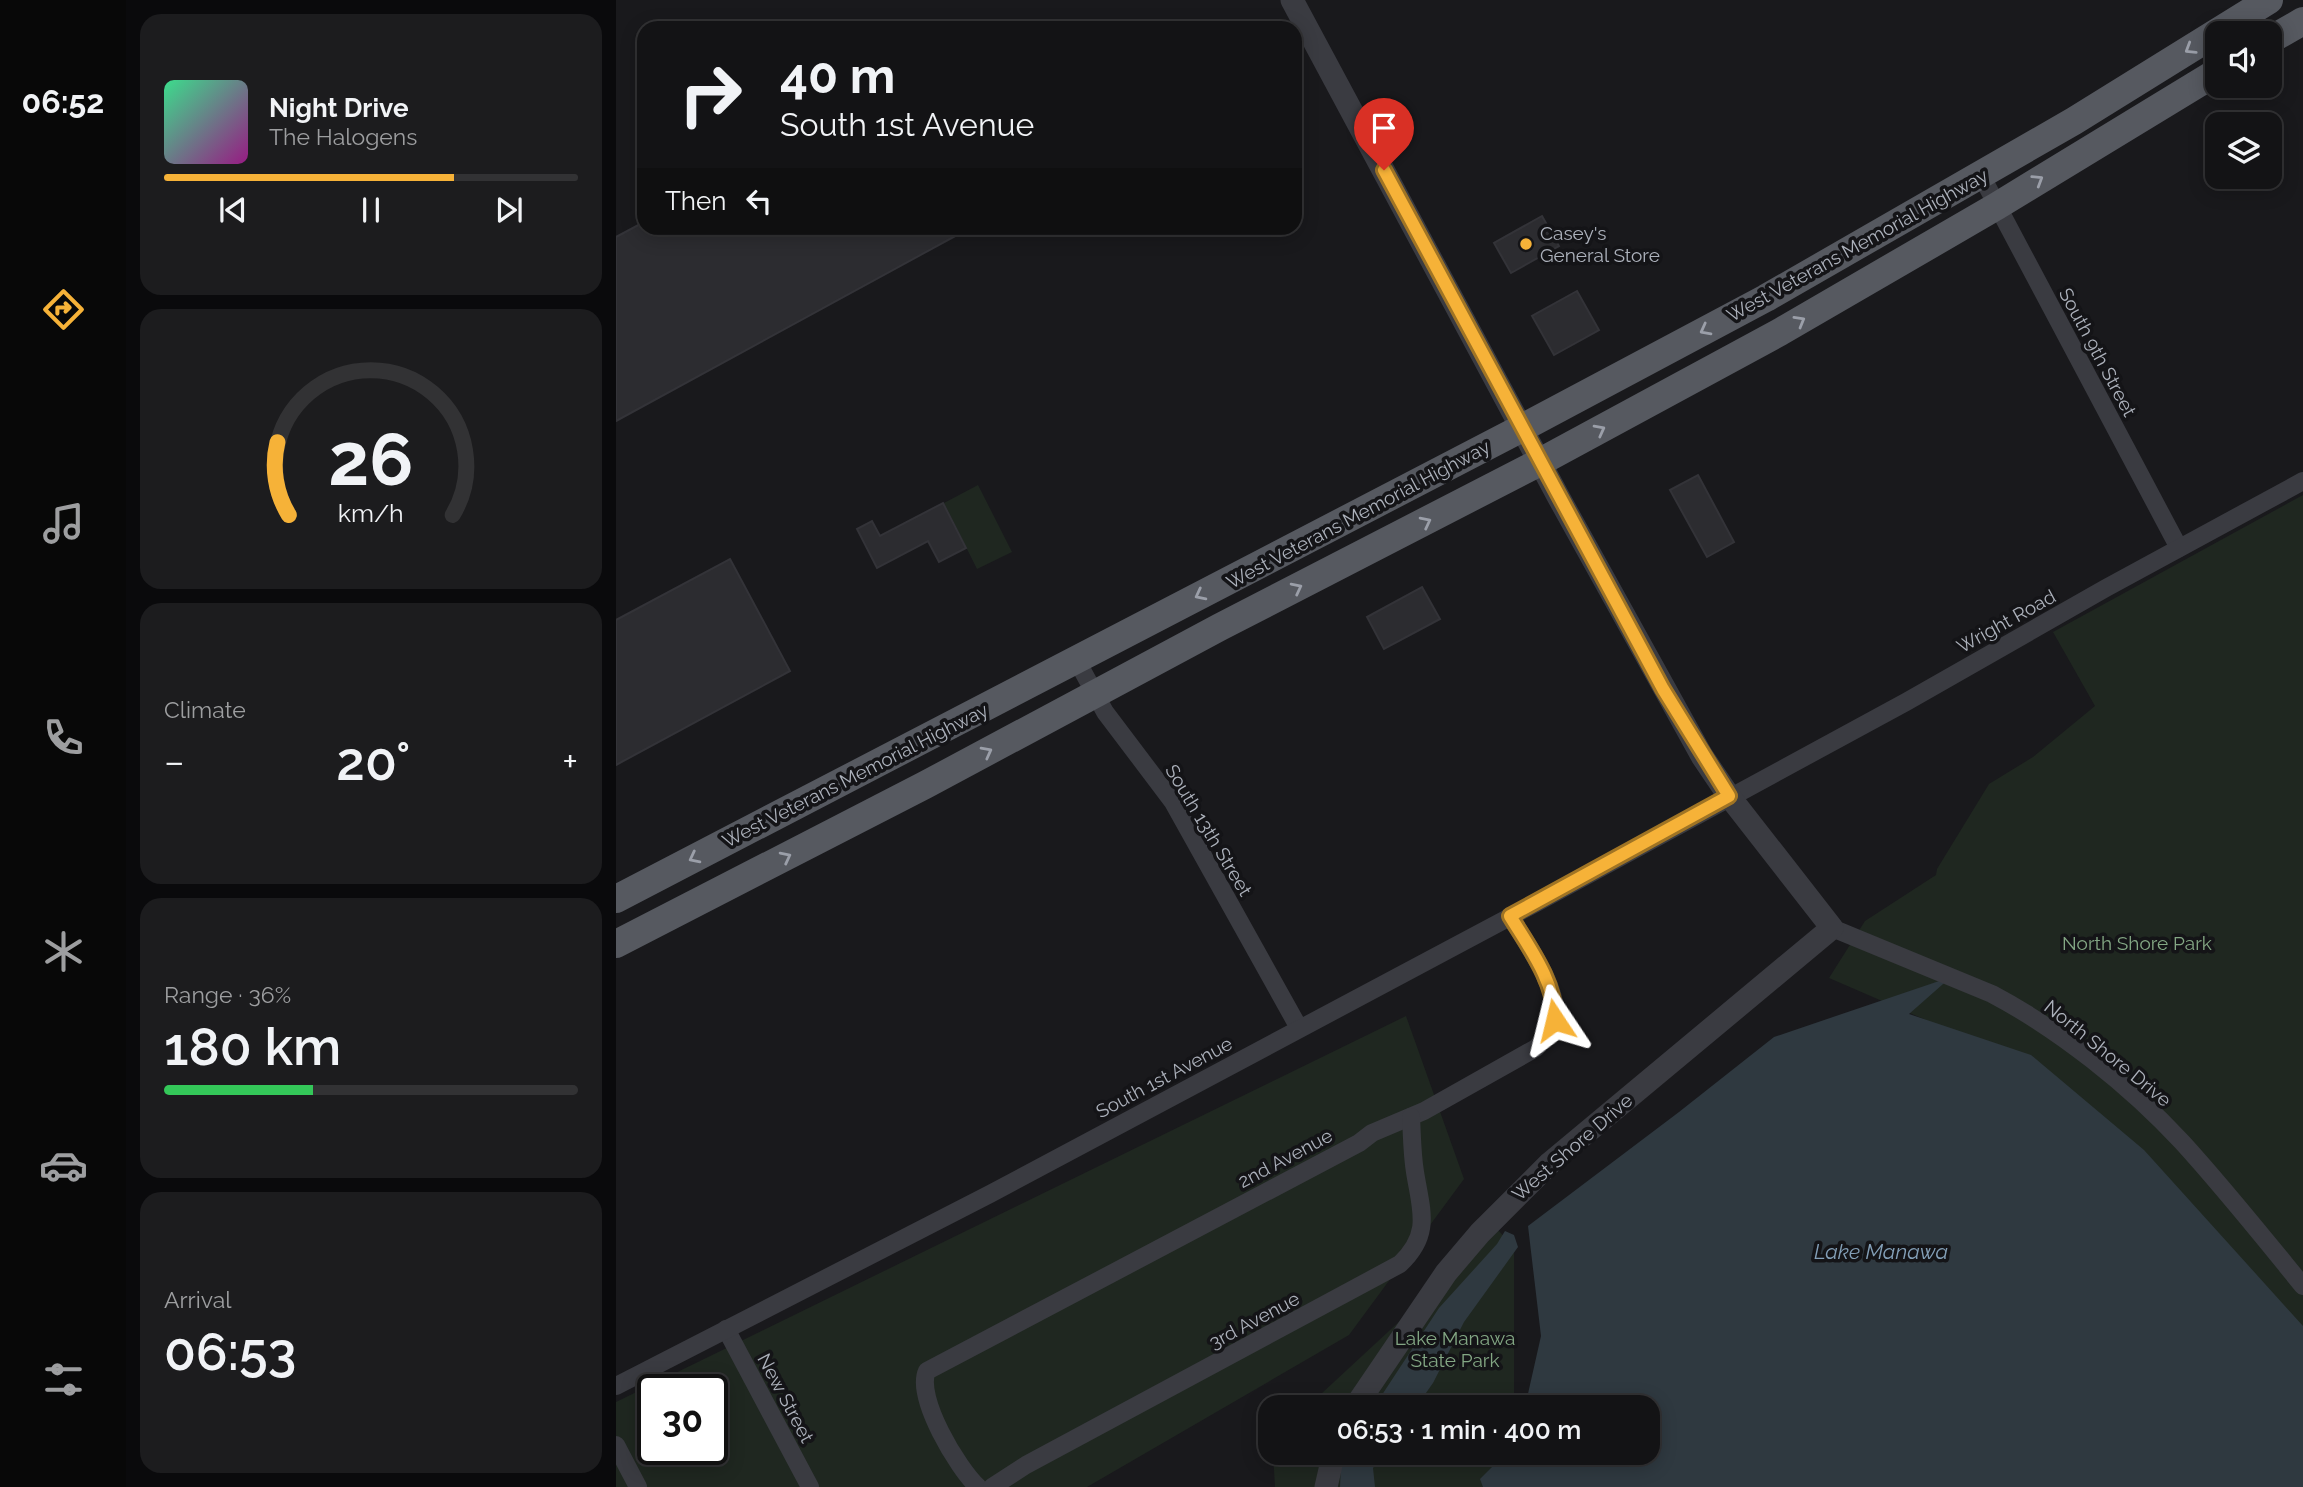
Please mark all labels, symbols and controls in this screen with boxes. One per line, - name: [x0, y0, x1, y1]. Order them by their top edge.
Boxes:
- map controls: [2205, 21, 2282, 189]
- button: sound: [2205, 21, 2282, 98]
- one-way arrow: [2184, 41, 2197, 54]
- text: 40 m: [780, 47, 895, 104]
- icon: right: [665, 49, 756, 140]
- text: 06:52: [22, 83, 104, 120]
- text: Night Drive: [269, 93, 408, 123]
- pin: [1354, 98, 1414, 170]
- text: South 1st Avenue: [780, 106, 1034, 143]
- icon: arrive: [1365, 109, 1403, 147]
- button: layers: [2205, 112, 2282, 189]
- text: The Halogens: [269, 123, 417, 150]
- street label: West Veterans Memorial Highway: [1723, 164, 1991, 326]
- one-way arrow: [2030, 176, 2043, 189]
- icon: left: [740, 182, 778, 220]
- text: Then: [665, 186, 726, 216]
- icon: previous: [214, 191, 252, 229]
- icon: pause: [352, 191, 390, 229]
- icon: next: [490, 191, 528, 229]
- place label: Casey's General Store: [1540, 222, 1660, 266]
- marker: Casey's General Store: [1518, 236, 1534, 252]
- street label: South 9th Street: [2055, 284, 2141, 421]
- icon: directions: [39, 285, 88, 334]
- one-way arrow: [1792, 316, 1805, 329]
- one-way arrow: [1700, 322, 1713, 335]
- text: 26: [328, 417, 414, 502]
- one-way arrow: [1593, 425, 1605, 438]
- street label: West Veterans Memorial Highway: [1223, 435, 1493, 593]
- text: km/h: [338, 498, 404, 528]
- icon: music: [39, 499, 88, 548]
- one-way arrow: [1419, 516, 1431, 530]
- one-way arrow: [1290, 583, 1302, 597]
- street label: Wright Road: [1953, 585, 2059, 657]
- one-way arrow: [1195, 587, 1207, 601]
- text: Climate: [164, 696, 246, 723]
- street label: West Veterans Memorial Highway: [719, 698, 991, 852]
- icon: phone: [39, 713, 88, 762]
- text: 20°: [336, 731, 410, 792]
- text: −: [164, 739, 184, 784]
- text: +: [562, 739, 578, 784]
- one-way arrow: [980, 747, 992, 760]
- street label: South 13th Street: [1161, 760, 1257, 900]
- one-way arrow: [689, 850, 701, 864]
- one-way arrow: [778, 852, 791, 865]
- icon: climate: [39, 927, 88, 976]
- park label: North Shore Park: [2062, 932, 2212, 954]
- text: Range · 36%: [164, 981, 291, 1008]
- position arrow: [1518, 983, 1592, 1057]
- street label: North Shore Drive: [2040, 995, 2176, 1111]
- text: 180 km: [164, 1016, 341, 1077]
- street label: South 1st Avenue: [1092, 1032, 1236, 1122]
- street label: West Shore Drive: [1508, 1089, 1636, 1205]
- street label: 2nd Avenue: [1234, 1124, 1336, 1192]
- icon: car: [39, 1141, 88, 1190]
- water label: Lake Manawa: [1814, 1239, 1948, 1264]
- text: Arrival: [164, 1286, 231, 1313]
- street label: 3rd Avenue: [1205, 1287, 1303, 1353]
- text: 06:53: [164, 1321, 296, 1382]
- park label: Lake Manawa State Park: [1395, 1327, 1515, 1371]
- street label: New Street: [753, 1350, 819, 1447]
- icon: filters: [39, 1355, 88, 1404]
- speed limit sign: 30: [637, 1374, 728, 1465]
- text: 06:53 · 1 min · 400 m: [1337, 1415, 1581, 1445]

